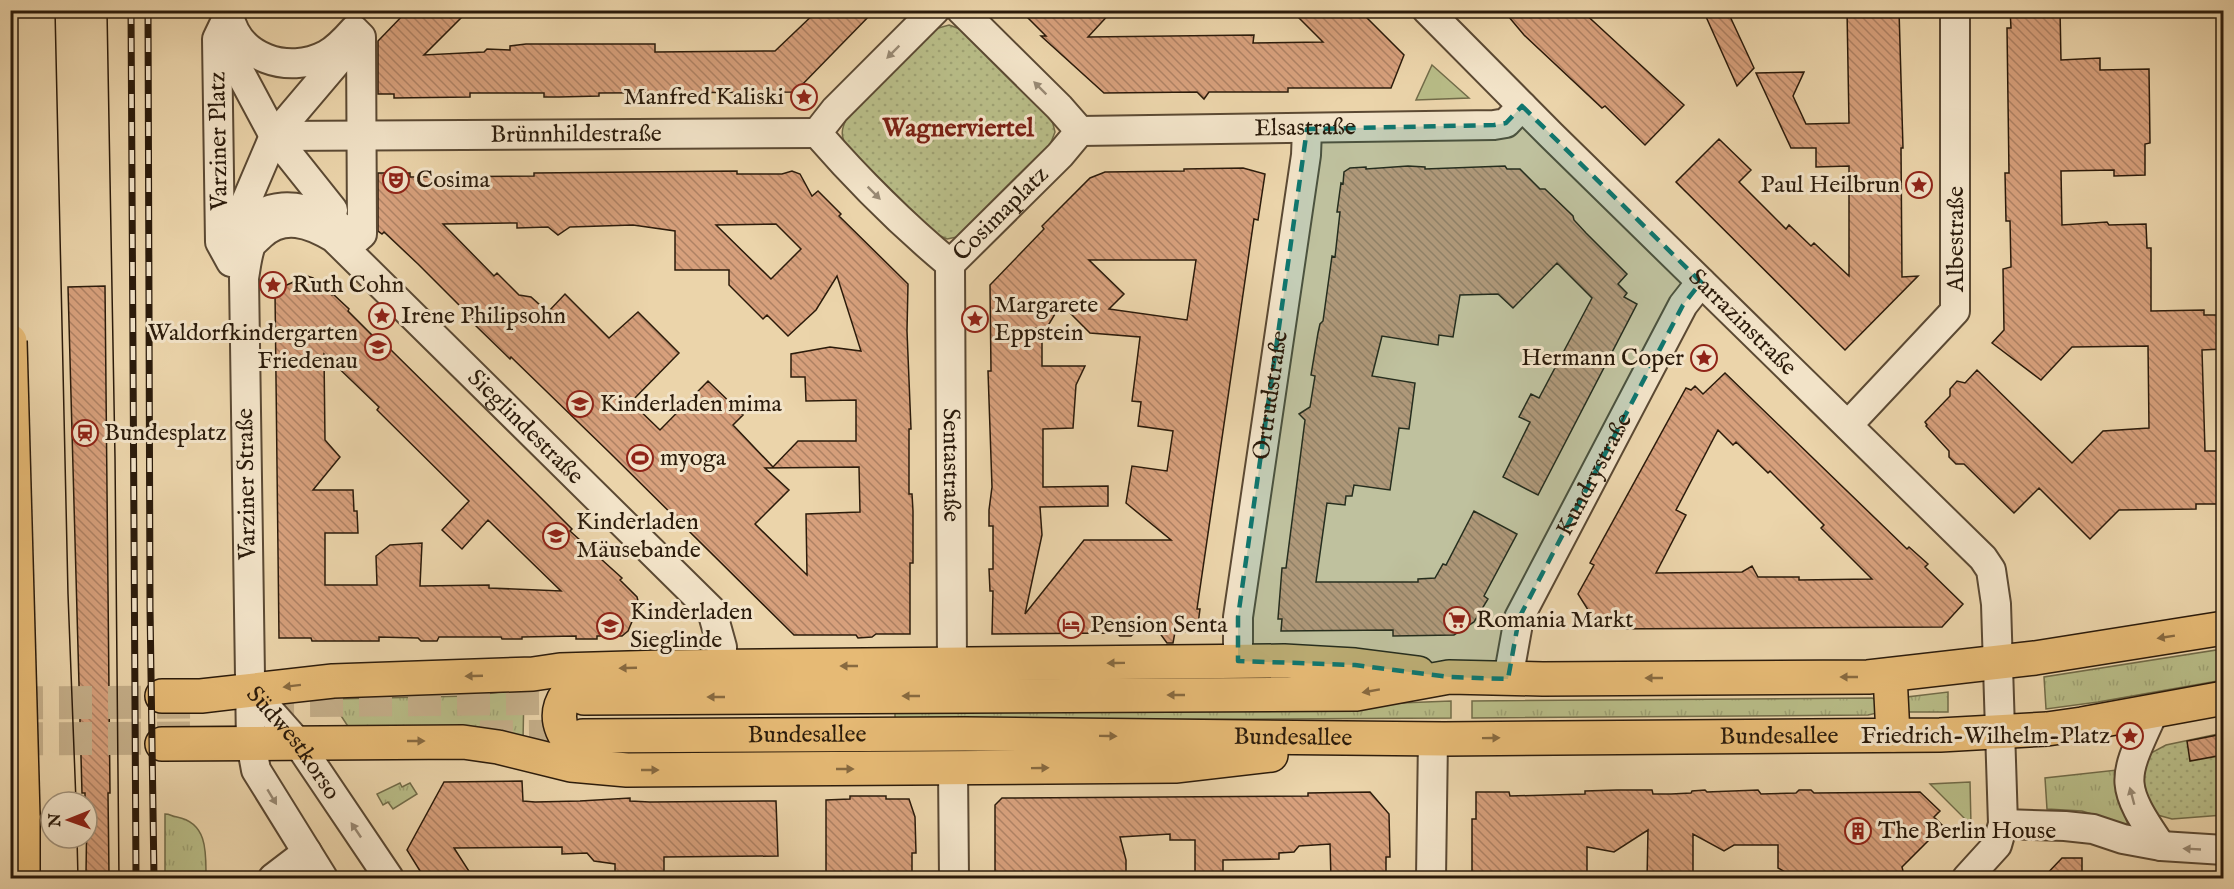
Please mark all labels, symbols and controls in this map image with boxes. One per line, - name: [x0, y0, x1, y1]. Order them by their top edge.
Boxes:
- one-way arrow: [886, 44, 900, 59]
- street label: Varziner Platz: [202, 71, 236, 212]
- one-way arrow: [1033, 81, 1048, 95]
- place label: Manfred Kaliski: [623, 82, 784, 113]
- place icon: Manfred Kaliski: [789, 82, 819, 112]
- district label: Wagnerviertel: [881, 112, 1035, 145]
- street label: Elsastraße: [1254, 112, 1356, 144]
- street label: Brünnhildestraße: [490, 118, 662, 150]
- street label: Cosimaplatz: [946, 159, 1055, 268]
- theatre icon: Cosima: [381, 165, 411, 195]
- place label: Cosima: [416, 165, 490, 196]
- place label: Paul Heilbrun: [1761, 170, 1900, 201]
- place icon: Paul Heilbrun: [1904, 170, 1934, 200]
- one-way arrow: [867, 186, 882, 200]
- street label: Albestraße: [1941, 186, 1972, 293]
- street label: Sarrazinstraße: [1681, 262, 1803, 383]
- place icon: Ruth Cohn: [258, 270, 288, 300]
- place label: Ruth Cohn: [292, 270, 405, 301]
- place label: Margarete Eppstein: [994, 290, 1098, 349]
- place icon: Irene Philipsohn: [367, 301, 397, 331]
- place label: Irene Philipsohn: [401, 301, 566, 332]
- place icon: Margarete Eppstein: [960, 304, 990, 334]
- place label: Waldorfkindergarten Friedenau: [148, 318, 358, 377]
- street label: Ortrudstraße: [1246, 329, 1295, 462]
- school or university icon: Waldorfkindergarten Friedenau: [363, 332, 393, 362]
- place label: Hermann Coper: [1521, 343, 1684, 374]
- place icon: Hermann Coper: [1689, 343, 1719, 373]
- street label: Sieglindestraße: [461, 363, 590, 491]
- school or university icon: Kinderladen mima: [565, 389, 595, 419]
- place label: Kinderladen mima: [600, 389, 782, 420]
- street label: Kundrystraße: [1549, 407, 1639, 542]
- street label: Varziner Straße: [230, 408, 264, 561]
- street label: Sentastraße: [935, 408, 967, 522]
- station icon: Bundesplatz: [70, 418, 100, 448]
- place label: Bundesplatz: [104, 418, 227, 449]
- sports icon: myoga: [625, 443, 655, 473]
- place label: myoga: [660, 443, 727, 474]
- place label: Kinderladen Mäusebande: [576, 507, 701, 566]
- school or university icon: Kinderladen Mäusebande: [541, 521, 571, 551]
- place label: Kinderladen Sieglinde: [630, 597, 753, 656]
- supermarket icon: Romania Markt: [1442, 605, 1472, 635]
- place label: Romania Markt: [1476, 605, 1634, 636]
- hotel icon: Pension Senta: [1056, 610, 1086, 640]
- place label: Pension Senta: [1090, 610, 1228, 641]
- school or university icon: Kinderladen Sieglinde: [595, 611, 625, 641]
- one-way arrow: [2156, 633, 2175, 642]
- one-way arrow: [1106, 658, 1125, 668]
- one-way arrow: [839, 661, 858, 671]
- one-way arrow: [618, 663, 637, 673]
- one-way arrow: [465, 672, 484, 681]
- one-way arrow: [1839, 672, 1858, 682]
- one-way arrow: [1644, 673, 1663, 683]
- street label: Südwestkorso: [239, 680, 347, 806]
- one-way arrow: [282, 681, 301, 690]
- one-way arrow: [1361, 687, 1380, 696]
- one-way arrow: [1167, 690, 1186, 700]
- one-way arrow: [901, 691, 920, 701]
- one-way arrow: [706, 692, 725, 702]
- street label: Bundesallee: [747, 719, 866, 751]
- street label: Bundesallee: [1719, 720, 1839, 752]
- street label: Bundesallee: [1233, 721, 1353, 754]
- place label: Friedrich-Wilhelm-Platz: [1861, 721, 2110, 752]
- place icon: Friedrich-Wilhelm-Platz: [2115, 721, 2145, 751]
- one-way arrow: [1098, 731, 1117, 741]
- one-way arrow: [1482, 733, 1501, 743]
- one-way arrow: [407, 736, 426, 746]
- one-way arrow: [1030, 763, 1049, 773]
- one-way arrow: [835, 764, 854, 774]
- one-way arrow: [640, 765, 659, 775]
- one-way arrow: [2127, 787, 2136, 805]
- one-way arrow: [267, 789, 278, 805]
- north arrow: [39, 790, 99, 850]
- text: N: [46, 813, 66, 828]
- building icon: The Berlin House: [1843, 816, 1873, 846]
- place label: The Berlin House: [1878, 816, 2056, 847]
- one-way arrow: [351, 822, 362, 838]
- one-way arrow: [2182, 844, 2201, 853]

